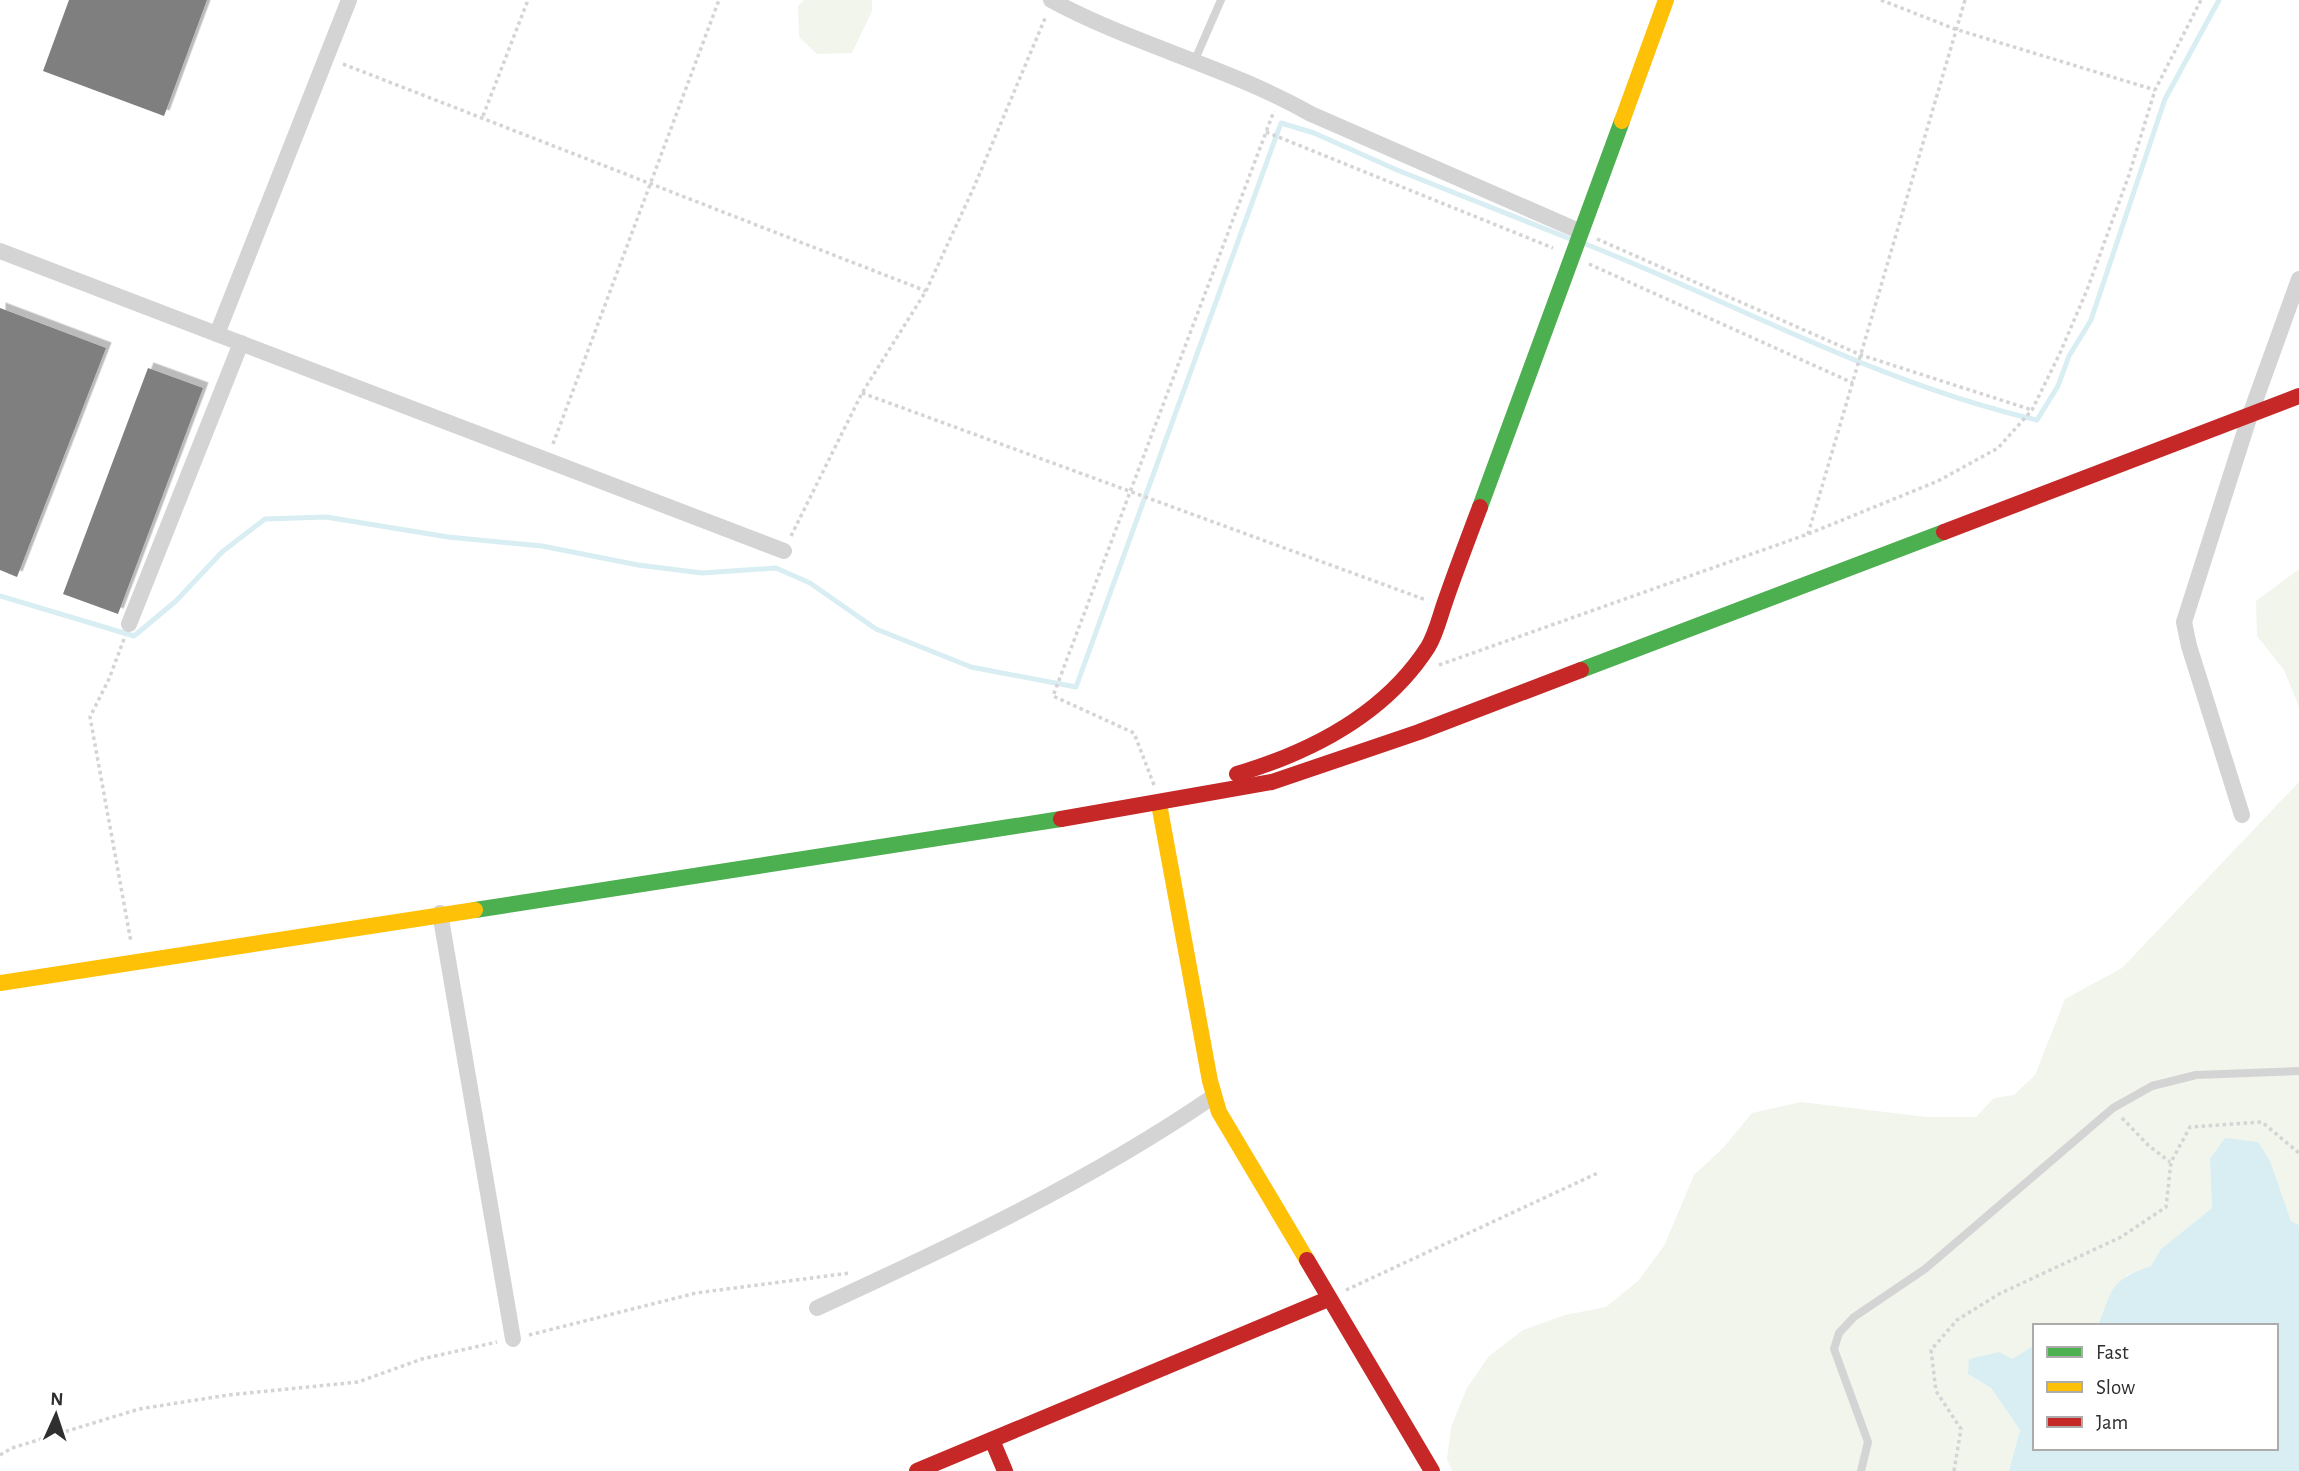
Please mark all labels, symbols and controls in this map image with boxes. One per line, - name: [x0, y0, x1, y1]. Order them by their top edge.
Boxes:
- legend: [2033, 1324, 2278, 1450]
- text: Fast: [2096, 1342, 2129, 1363]
- text: Slow: [2096, 1377, 2135, 1398]
- north arrow: [21, 1380, 91, 1450]
- text: N: [50, 1390, 64, 1409]
- text: Jam: [2096, 1412, 2128, 1433]

